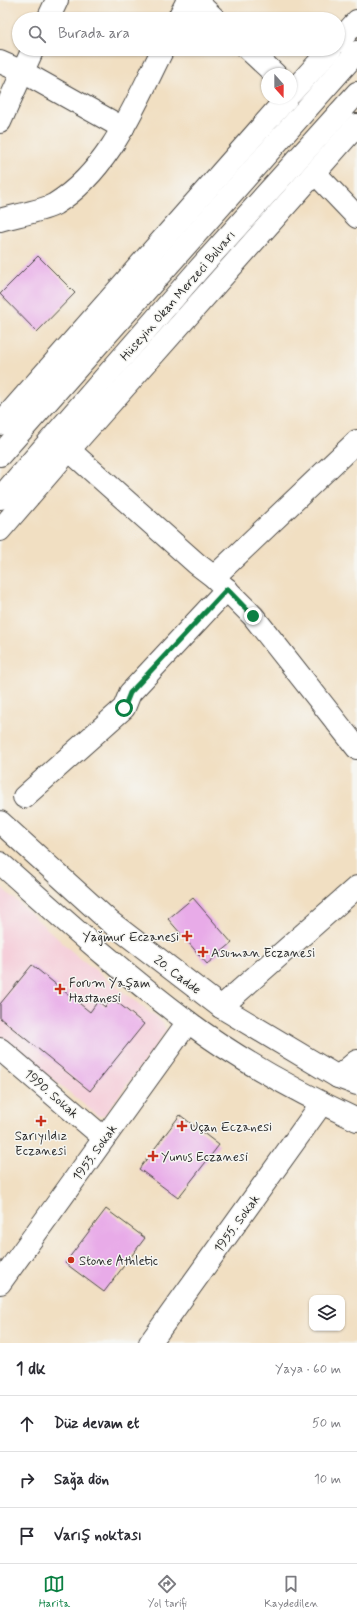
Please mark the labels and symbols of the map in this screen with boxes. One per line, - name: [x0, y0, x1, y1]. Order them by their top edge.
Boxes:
- north arrow: [261, 68, 297, 104]
- street label: Hüseyin Okan Merzeci Bulvarı: [117, 227, 240, 365]
- route end: [244, 607, 262, 625]
- route start: [115, 699, 133, 717]
- place label: Yağmur Eczanesi: [82, 929, 179, 946]
- marker: Yağmur Eczanesi: [182, 931, 192, 941]
- place label: Asuman Eczanesi: [211, 945, 316, 962]
- marker: Asuman Eczanesi: [198, 947, 208, 957]
- street label: 20. Cadde: [150, 952, 204, 999]
- place label: Forum Yaşam Hastanesi: [69, 975, 150, 1007]
- marker: Forum Yaşam Hastanesi: [54, 983, 66, 995]
- street label: 1990. Sokak: [20, 1066, 82, 1123]
- marker: Sarıyıldız Eczanesi: [36, 1116, 46, 1126]
- place label: Uçan Eczanesi: [190, 1119, 272, 1136]
- street label: 1953. Sokak: [69, 1121, 122, 1184]
- marker: Uçan Eczanesi: [177, 1121, 187, 1131]
- place label: Sarıyıldız Eczanesi: [15, 1128, 68, 1160]
- place label: Yunus Eczanesi: [161, 1149, 248, 1166]
- marker: Yunus Eczanesi: [148, 1151, 158, 1161]
- street label: 1955. Sokak: [210, 1191, 264, 1256]
- place label: Stone Athletic: [79, 1253, 158, 1270]
- marker: Stone Athletic: [66, 1255, 76, 1265]

